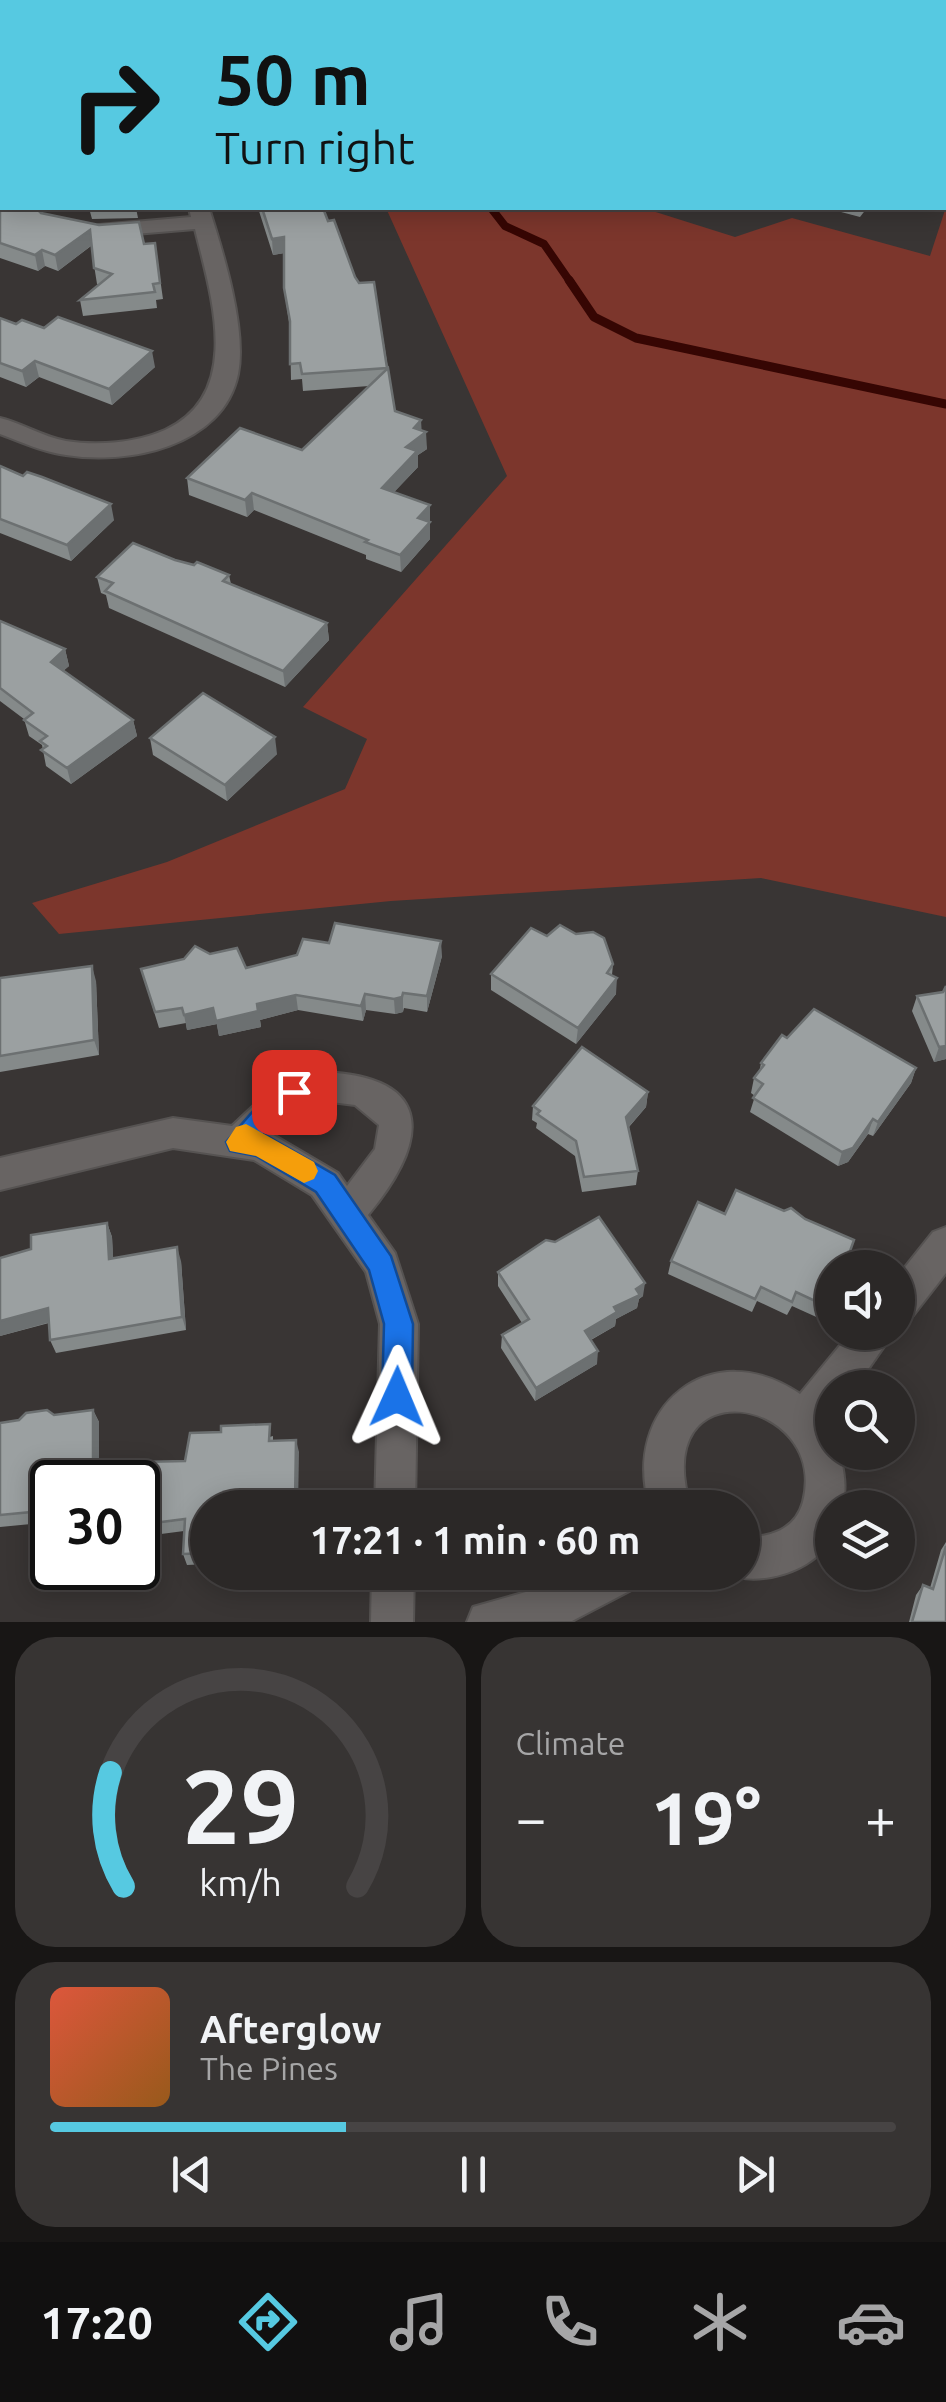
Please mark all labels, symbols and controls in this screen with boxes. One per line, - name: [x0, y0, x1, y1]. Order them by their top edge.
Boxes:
- icon: right: [50, 40, 180, 170]
- text: 50 m: [215, 40, 371, 118]
- text: Turn right: [215, 122, 415, 173]
- pin: [252, 1050, 337, 1135]
- icon: arrive: [267, 1065, 322, 1120]
- map controls: [815, 1250, 915, 1590]
- button: sound: [815, 1250, 915, 1350]
- position arrow: [345, 1345, 449, 1449]
- button: search: [815, 1370, 915, 1470]
- speed limit sign: 30: [30, 1460, 160, 1590]
- button: layers: [815, 1490, 915, 1590]
- text: 17:21 · 1 min · 60 m: [310, 1519, 640, 1561]
- text: Climate: [516, 1725, 626, 1761]
- text: 29: [182, 1747, 299, 1864]
- text: 19°: [650, 1775, 761, 1859]
- text: −: [516, 1787, 547, 1848]
- text: +: [865, 1787, 896, 1848]
- text: km/h: [199, 1863, 282, 1903]
- text: Afterglow: [200, 2008, 382, 2050]
- text: The Pines: [200, 2050, 338, 2086]
- icon: previous: [164, 2147, 219, 2202]
- icon: pause: [446, 2147, 501, 2202]
- icon: next: [728, 2147, 783, 2202]
- icon: directions: [233, 2287, 303, 2357]
- icon: music: [384, 2287, 454, 2357]
- icon: phone: [535, 2287, 605, 2357]
- icon: climate: [685, 2287, 755, 2357]
- icon: car: [836, 2287, 906, 2357]
- text: 17:20: [40, 2297, 153, 2348]

